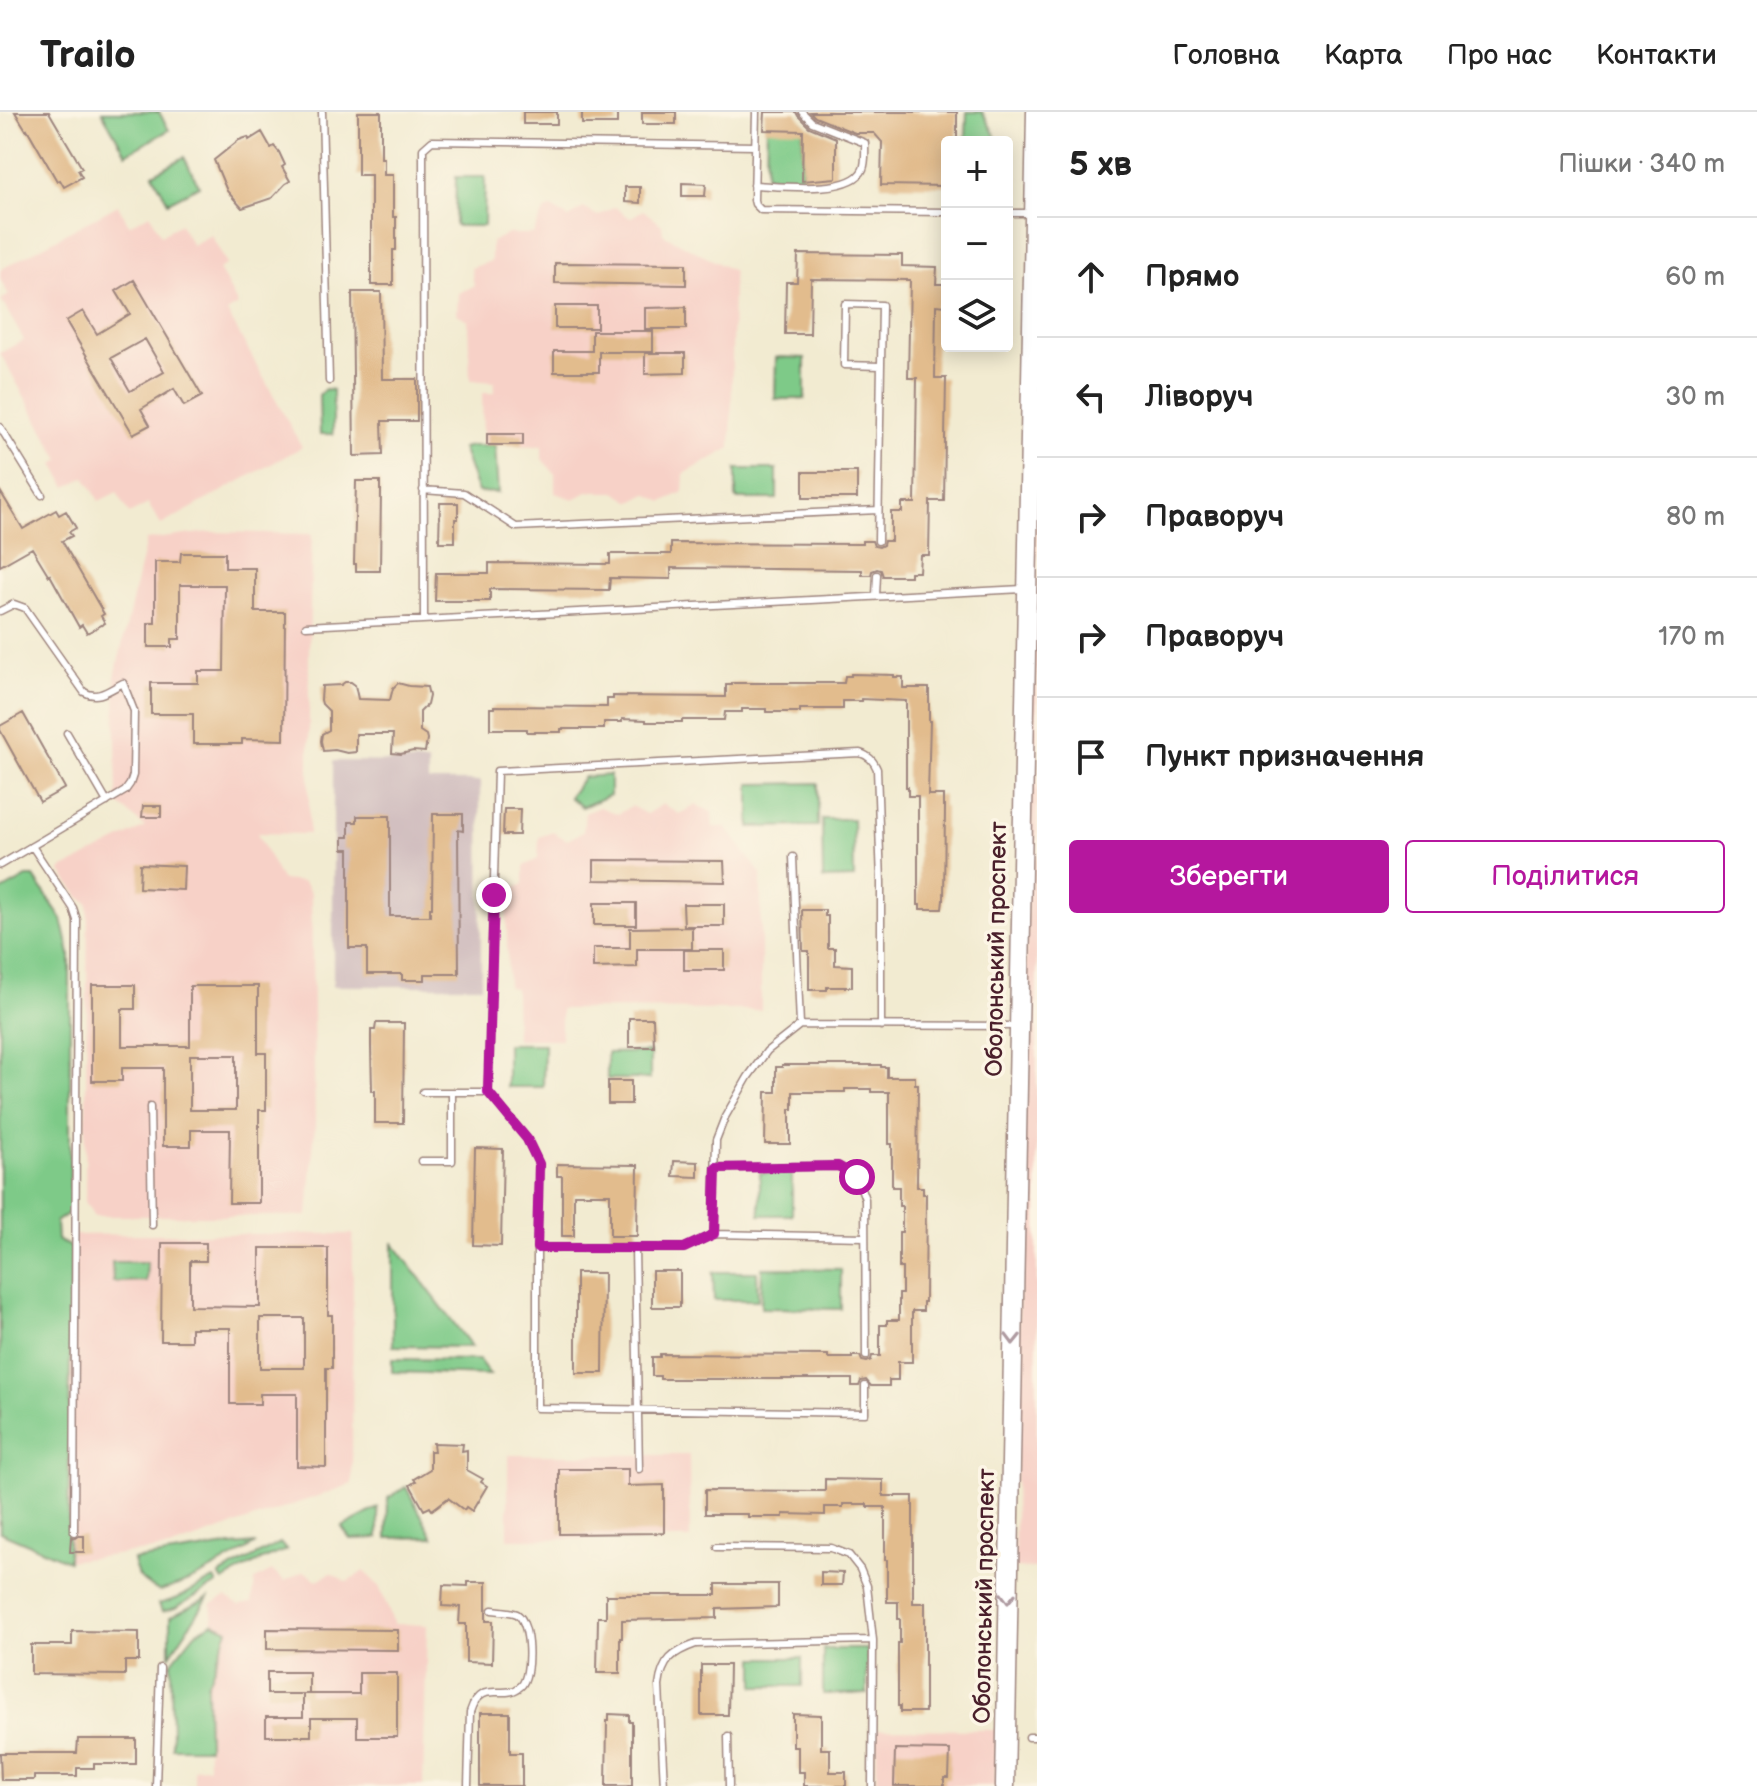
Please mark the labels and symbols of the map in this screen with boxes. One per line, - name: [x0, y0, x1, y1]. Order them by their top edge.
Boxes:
- street label: Оболонський проспект: [980, 821, 1013, 1077]
- route end: [476, 877, 512, 913]
- route start: [839, 1159, 875, 1195]
- one-way arrow: [1004, 1333, 1021, 1346]
- street label: Оболонський проспект: [968, 1468, 1001, 1724]
- one-way arrow: [999, 1592, 1016, 1605]

